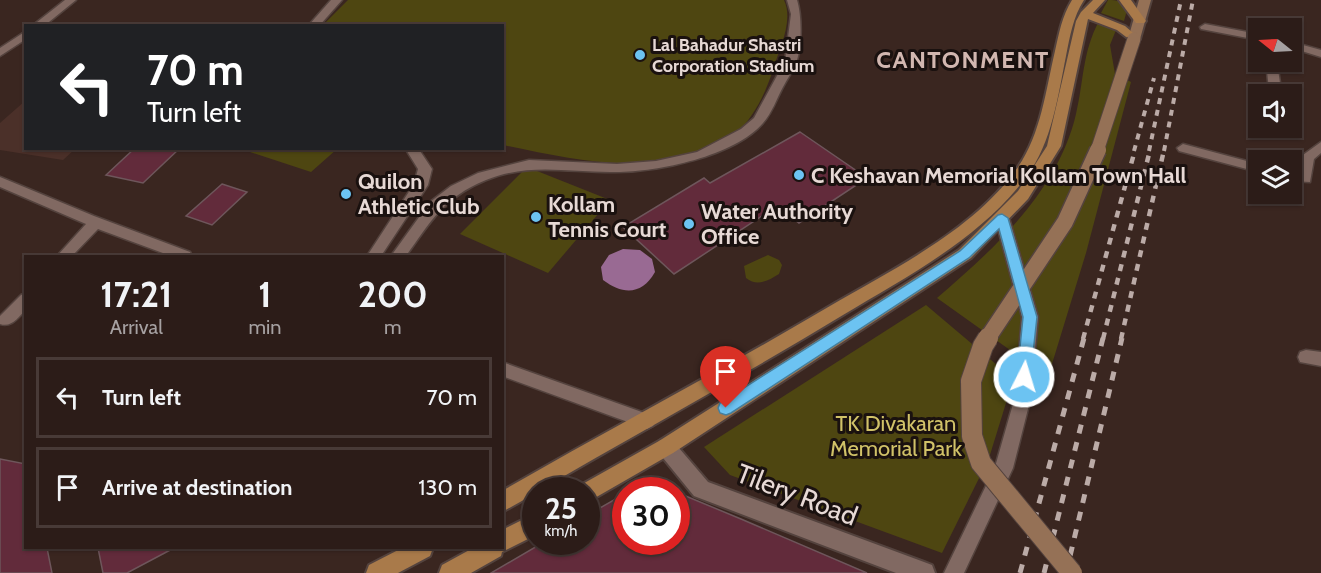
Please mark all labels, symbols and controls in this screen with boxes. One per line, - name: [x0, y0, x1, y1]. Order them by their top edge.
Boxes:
- north arrow: [1248, 18, 1302, 72]
- map controls: [1248, 18, 1302, 204]
- place label: Lal Bahadur Shastri Corporation Stadium: [652, 34, 815, 77]
- text: 70 m: [147, 44, 244, 96]
- district label: CANTONMENT: [876, 45, 1050, 74]
- icon: left: [48, 48, 126, 126]
- marker: Lal Bahadur Shastri Corporation Stadium: [633, 48, 647, 62]
- button: sound: [1248, 84, 1302, 138]
- text: Turn left: [147, 96, 241, 129]
- button: layers: [1248, 150, 1302, 204]
- place label: C Keshavan Memorial Kollam Town Hall: [811, 162, 1187, 189]
- place label: Quilon Athletic Club: [358, 168, 480, 220]
- marker: C Keshavan Memorial Kollam Town Hall: [792, 168, 806, 182]
- marker: Quilon Athletic Club: [339, 187, 353, 201]
- place label: Kollam Tennis Court: [548, 191, 667, 243]
- place label: Water Authority Office: [701, 198, 853, 250]
- marker: Kollam Tennis Court: [529, 210, 543, 224]
- marker: Water Authority Office: [682, 217, 696, 231]
- text: 17:21: [100, 272, 172, 316]
- text: 1: [258, 272, 272, 316]
- text: 200: [358, 272, 428, 316]
- text: Arrival: [110, 315, 163, 339]
- text: min: [249, 315, 282, 339]
- text: m: [384, 315, 402, 339]
- position arrow: [992, 345, 1056, 409]
- pin: [700, 346, 751, 408]
- icon: arrive: [709, 355, 742, 388]
- icon: left: [51, 381, 84, 414]
- text: Turn left: [102, 384, 181, 411]
- text: 70 m: [427, 384, 477, 411]
- park label: TK Divakaran Memorial Park: [830, 410, 962, 462]
- street label: Tilery Road: [732, 456, 862, 533]
- icon: arrive: [51, 471, 84, 504]
- text: Arrive at destination: [102, 474, 292, 501]
- text: 130 m: [418, 474, 477, 501]
- speed limit sign: 30: [612, 477, 690, 555]
- text: 25: [545, 490, 577, 527]
- text: km/h: [545, 522, 577, 540]

